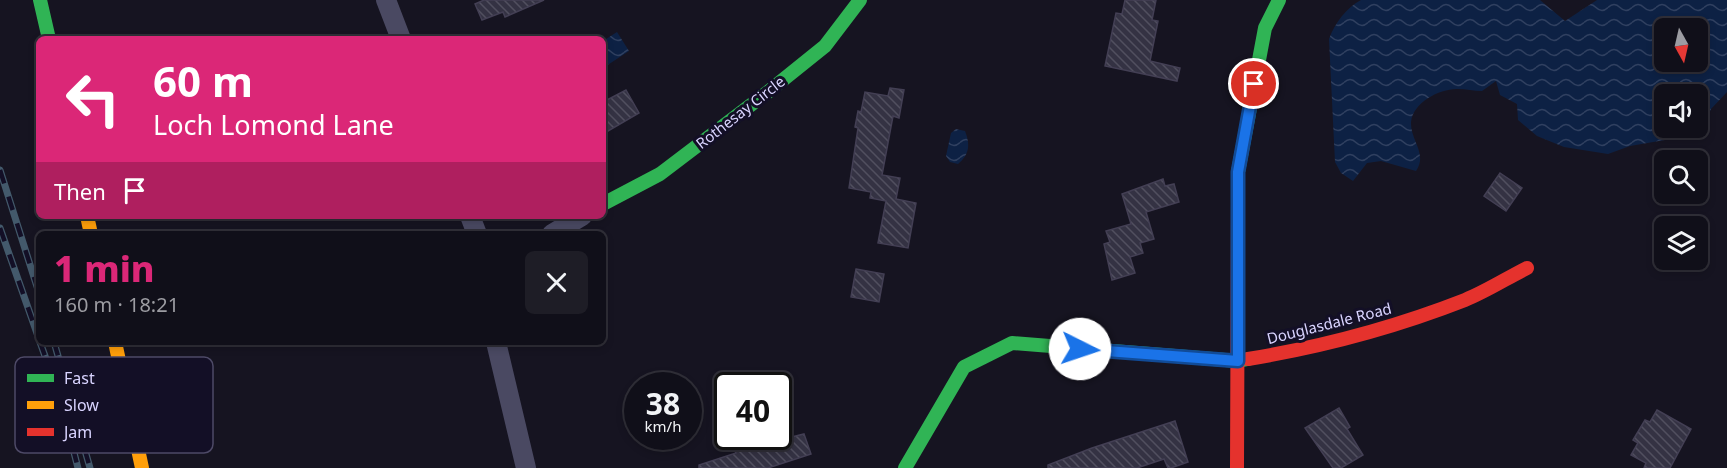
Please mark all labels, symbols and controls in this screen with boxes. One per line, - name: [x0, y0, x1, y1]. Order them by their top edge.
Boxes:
- north arrow: [1654, 18, 1708, 72]
- map controls: [1654, 18, 1708, 270]
- text: 60 m: [153, 52, 253, 109]
- pin: [1228, 58, 1279, 109]
- icon: left: [54, 60, 132, 138]
- icon: arrive: [1237, 67, 1270, 100]
- street label: Rothesay Circle: [691, 71, 789, 153]
- button: sound: [1654, 84, 1708, 138]
- text: Loch Lomond Lane: [153, 106, 394, 143]
- button: search: [1654, 150, 1708, 204]
- icon: arrive: [118, 174, 151, 207]
- text: Then: [54, 176, 106, 206]
- button: layers: [1654, 216, 1708, 270]
- text: 1 min: [54, 244, 155, 293]
- button: close: [525, 251, 588, 314]
- text: 160 m · 18:21: [54, 291, 179, 318]
- street label: Douglasdale Road: [1265, 298, 1393, 348]
- position arrow: [1048, 317, 1112, 381]
- legend: [15, 357, 213, 453]
- text: Fast: [64, 367, 95, 389]
- speed limit sign: 40: [714, 372, 792, 450]
- text: 38: [646, 383, 680, 424]
- text: Slow: [64, 394, 99, 416]
- text: km/h: [645, 416, 681, 436]
- text: Jam: [62, 421, 92, 443]

